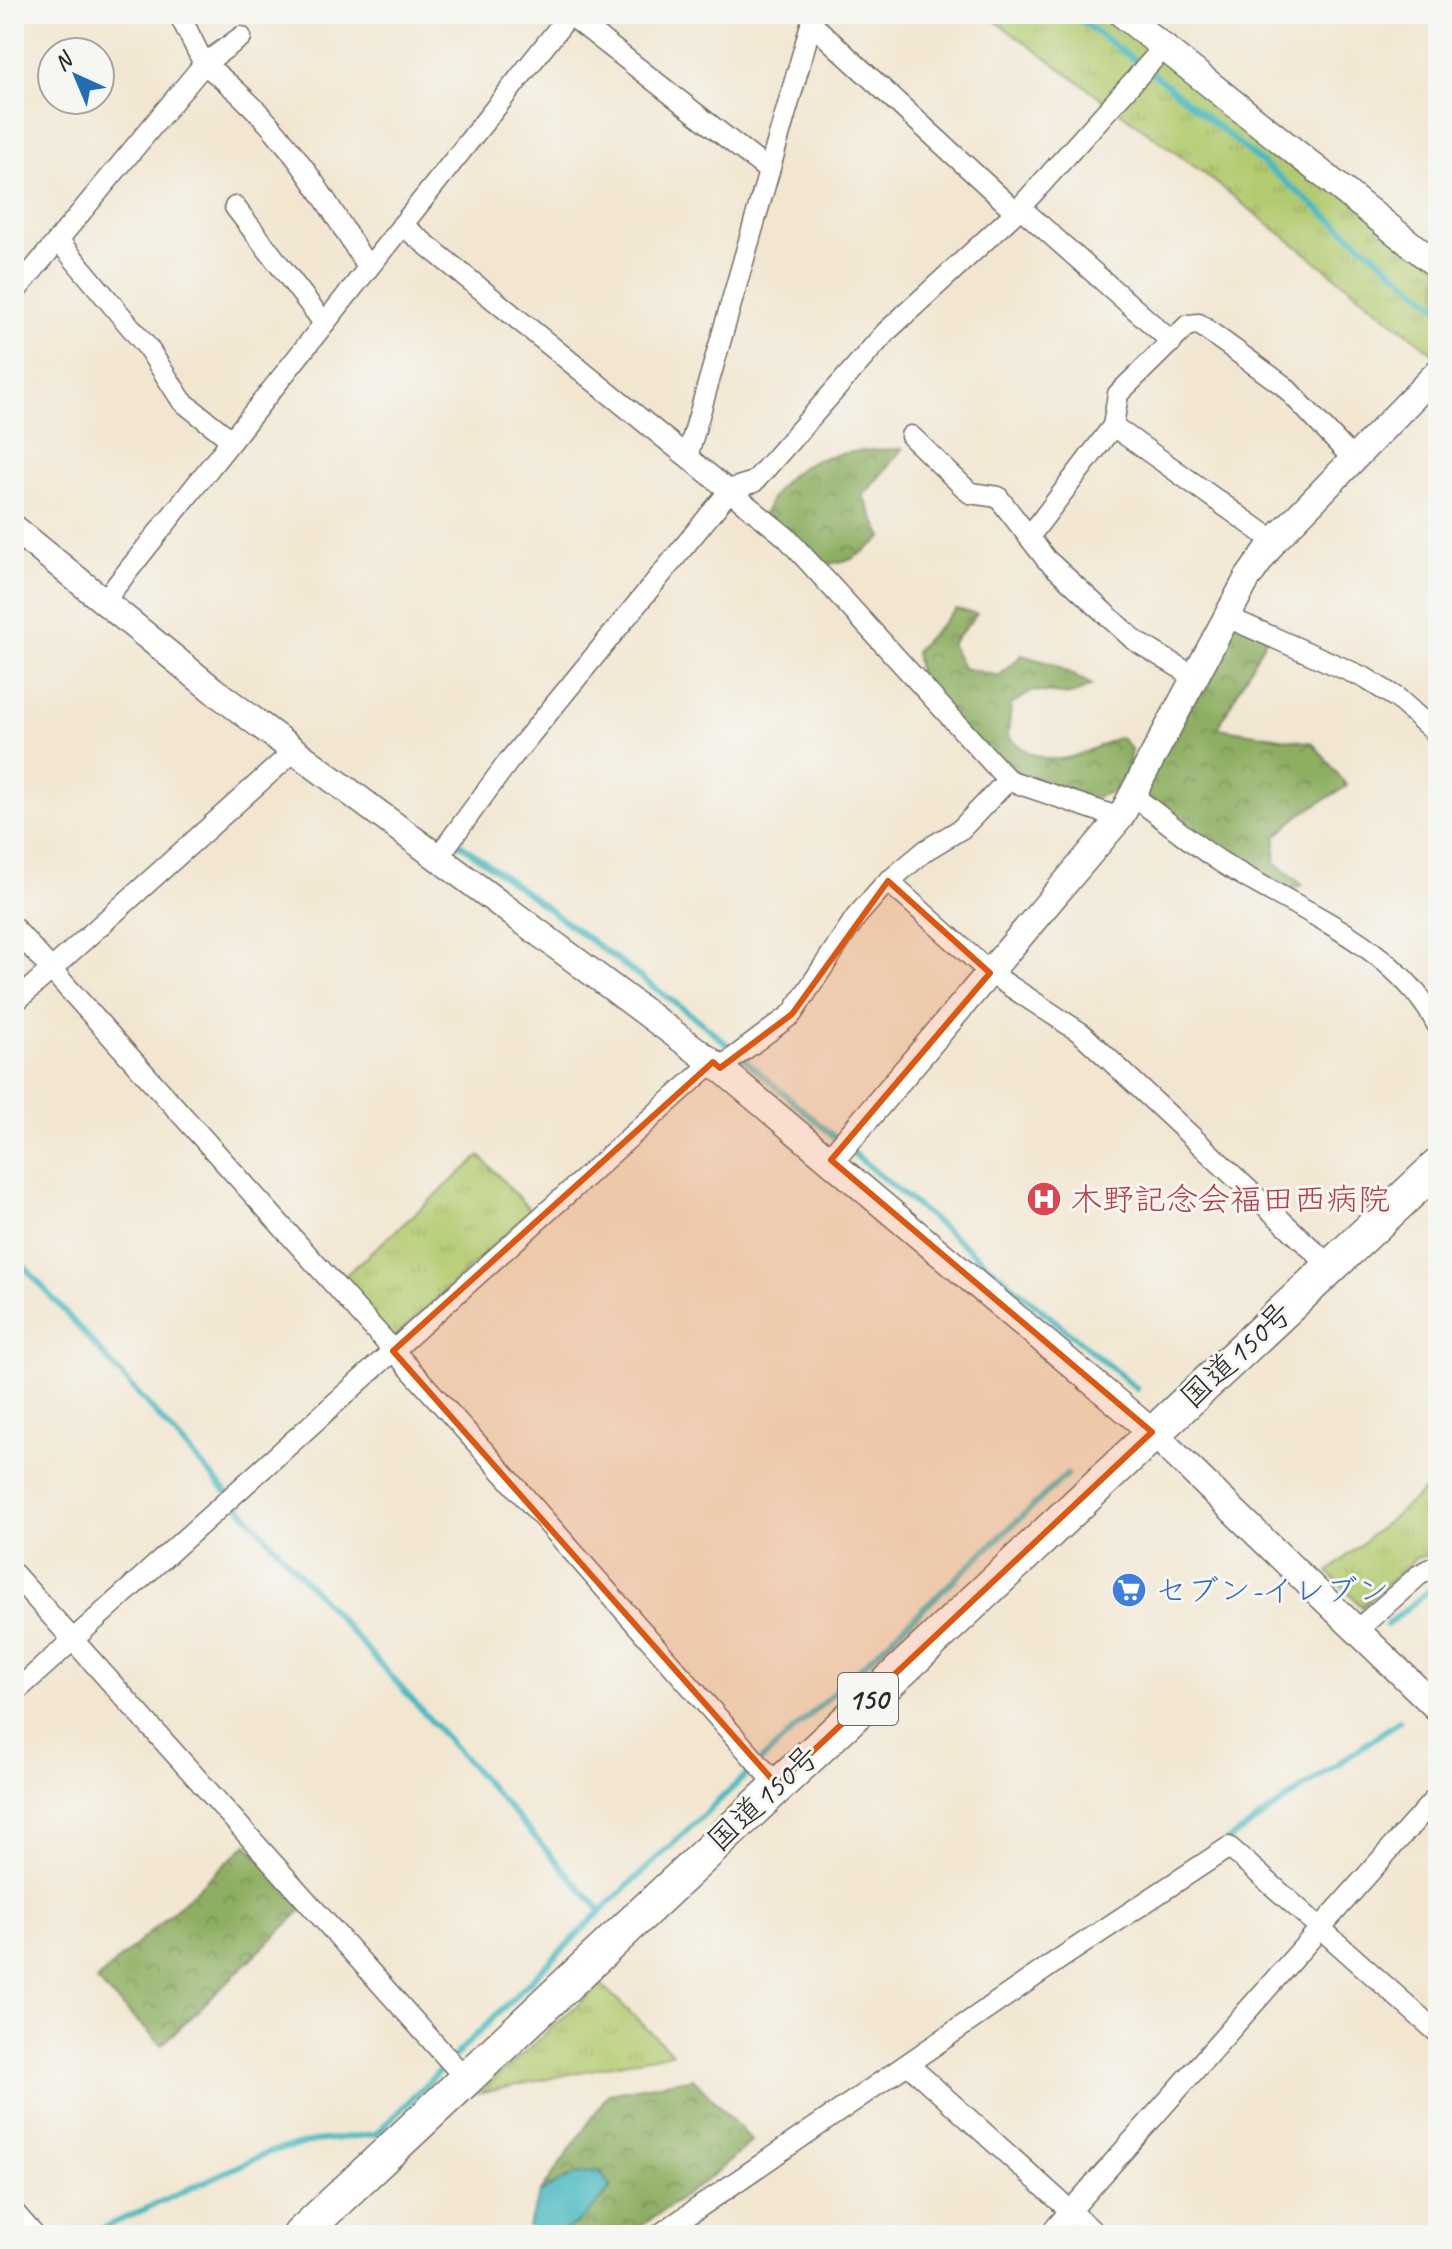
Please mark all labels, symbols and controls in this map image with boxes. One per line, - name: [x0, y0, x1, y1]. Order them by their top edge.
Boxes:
- north arrow: [36, 36, 116, 116]
- text: N: [48, 45, 80, 77]
- place label: 木野記念会福田西病院: [1070, 1179, 1390, 1220]
- hospital icon: 木野記念会福田西病院: [1025, 1180, 1063, 1218]
- street label: 国道150号: [1171, 1293, 1301, 1417]
- place label: セブン-イレブン: [1155, 1570, 1389, 1611]
- supermarket icon: セブン-イレブン: [1110, 1571, 1148, 1609]
- road number: 150: [838, 1673, 898, 1725]
- street label: 国道150号: [698, 1736, 828, 1860]

